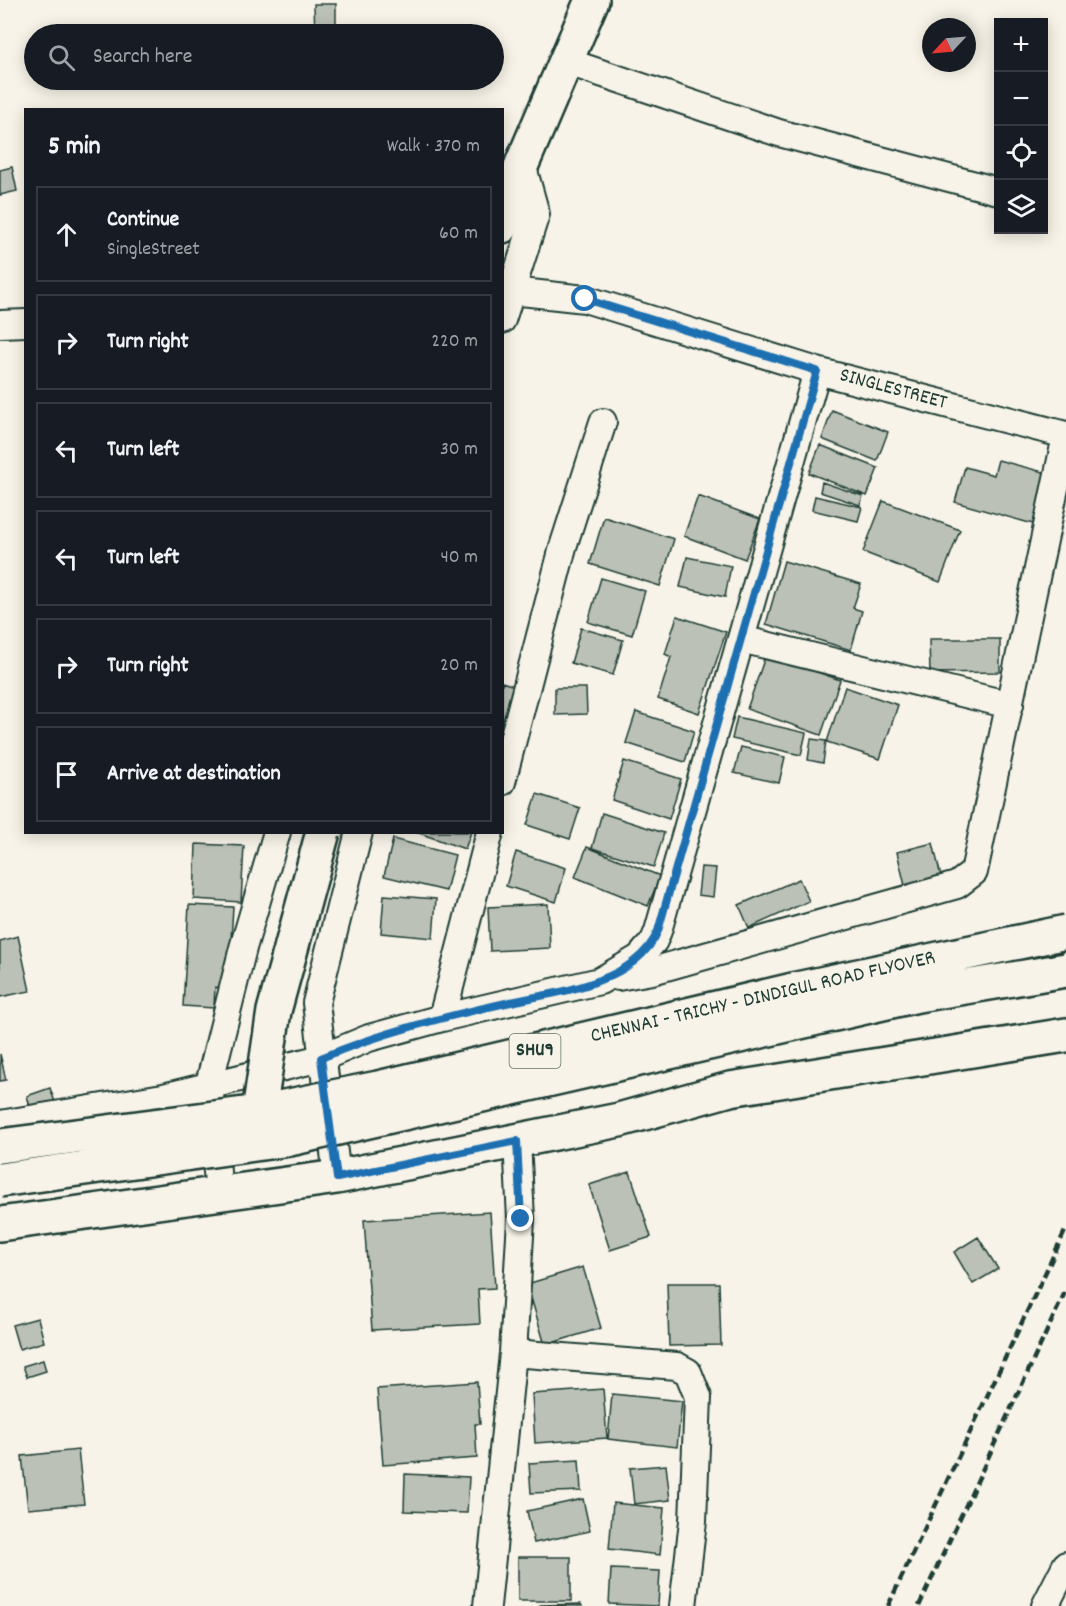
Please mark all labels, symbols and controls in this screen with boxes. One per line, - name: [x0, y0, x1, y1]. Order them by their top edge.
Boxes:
- north arrow: [922, 18, 976, 72]
- map controls: [994, 18, 1048, 234]
- button: +: [994, 18, 1048, 72]
- search box: [24, 24, 504, 90]
- icon: search: [45, 41, 78, 74]
- text: Search here: [93, 42, 192, 73]
- button: −: [994, 72, 1048, 126]
- button: locate: [994, 126, 1048, 180]
- text: 5 min: [48, 129, 101, 166]
- text: Walk · 370 m: [387, 133, 480, 161]
- button: layers: [994, 180, 1048, 234]
- text: Continue: [107, 205, 179, 236]
- icon: ahead: [50, 218, 83, 251]
- text: 60 m: [439, 220, 478, 248]
- text: SingleStreet: [107, 236, 200, 264]
- route start: [571, 285, 597, 311]
- icon: right: [50, 326, 83, 359]
- text: Turn right: [107, 327, 189, 358]
- text: 220 m: [431, 328, 478, 356]
- street label: SINGLESTREET: [836, 361, 951, 419]
- icon: left: [50, 434, 83, 467]
- text: Turn left: [107, 435, 179, 466]
- text: 30 m: [440, 436, 478, 464]
- icon: left: [50, 542, 83, 575]
- text: Turn left: [107, 543, 179, 574]
- text: 40 m: [440, 544, 478, 572]
- icon: right: [50, 650, 83, 683]
- text: Turn right: [107, 651, 189, 682]
- text: 20 m: [440, 652, 478, 680]
- icon: arrive: [50, 758, 83, 791]
- text: Arrive at destination: [107, 759, 281, 790]
- street label: CHENNAI - TRICHY - DINDIGUL ROAD FLYOVER: [588, 944, 938, 1052]
- road number: SHU9: [510, 1034, 560, 1068]
- route end: [507, 1205, 533, 1231]

